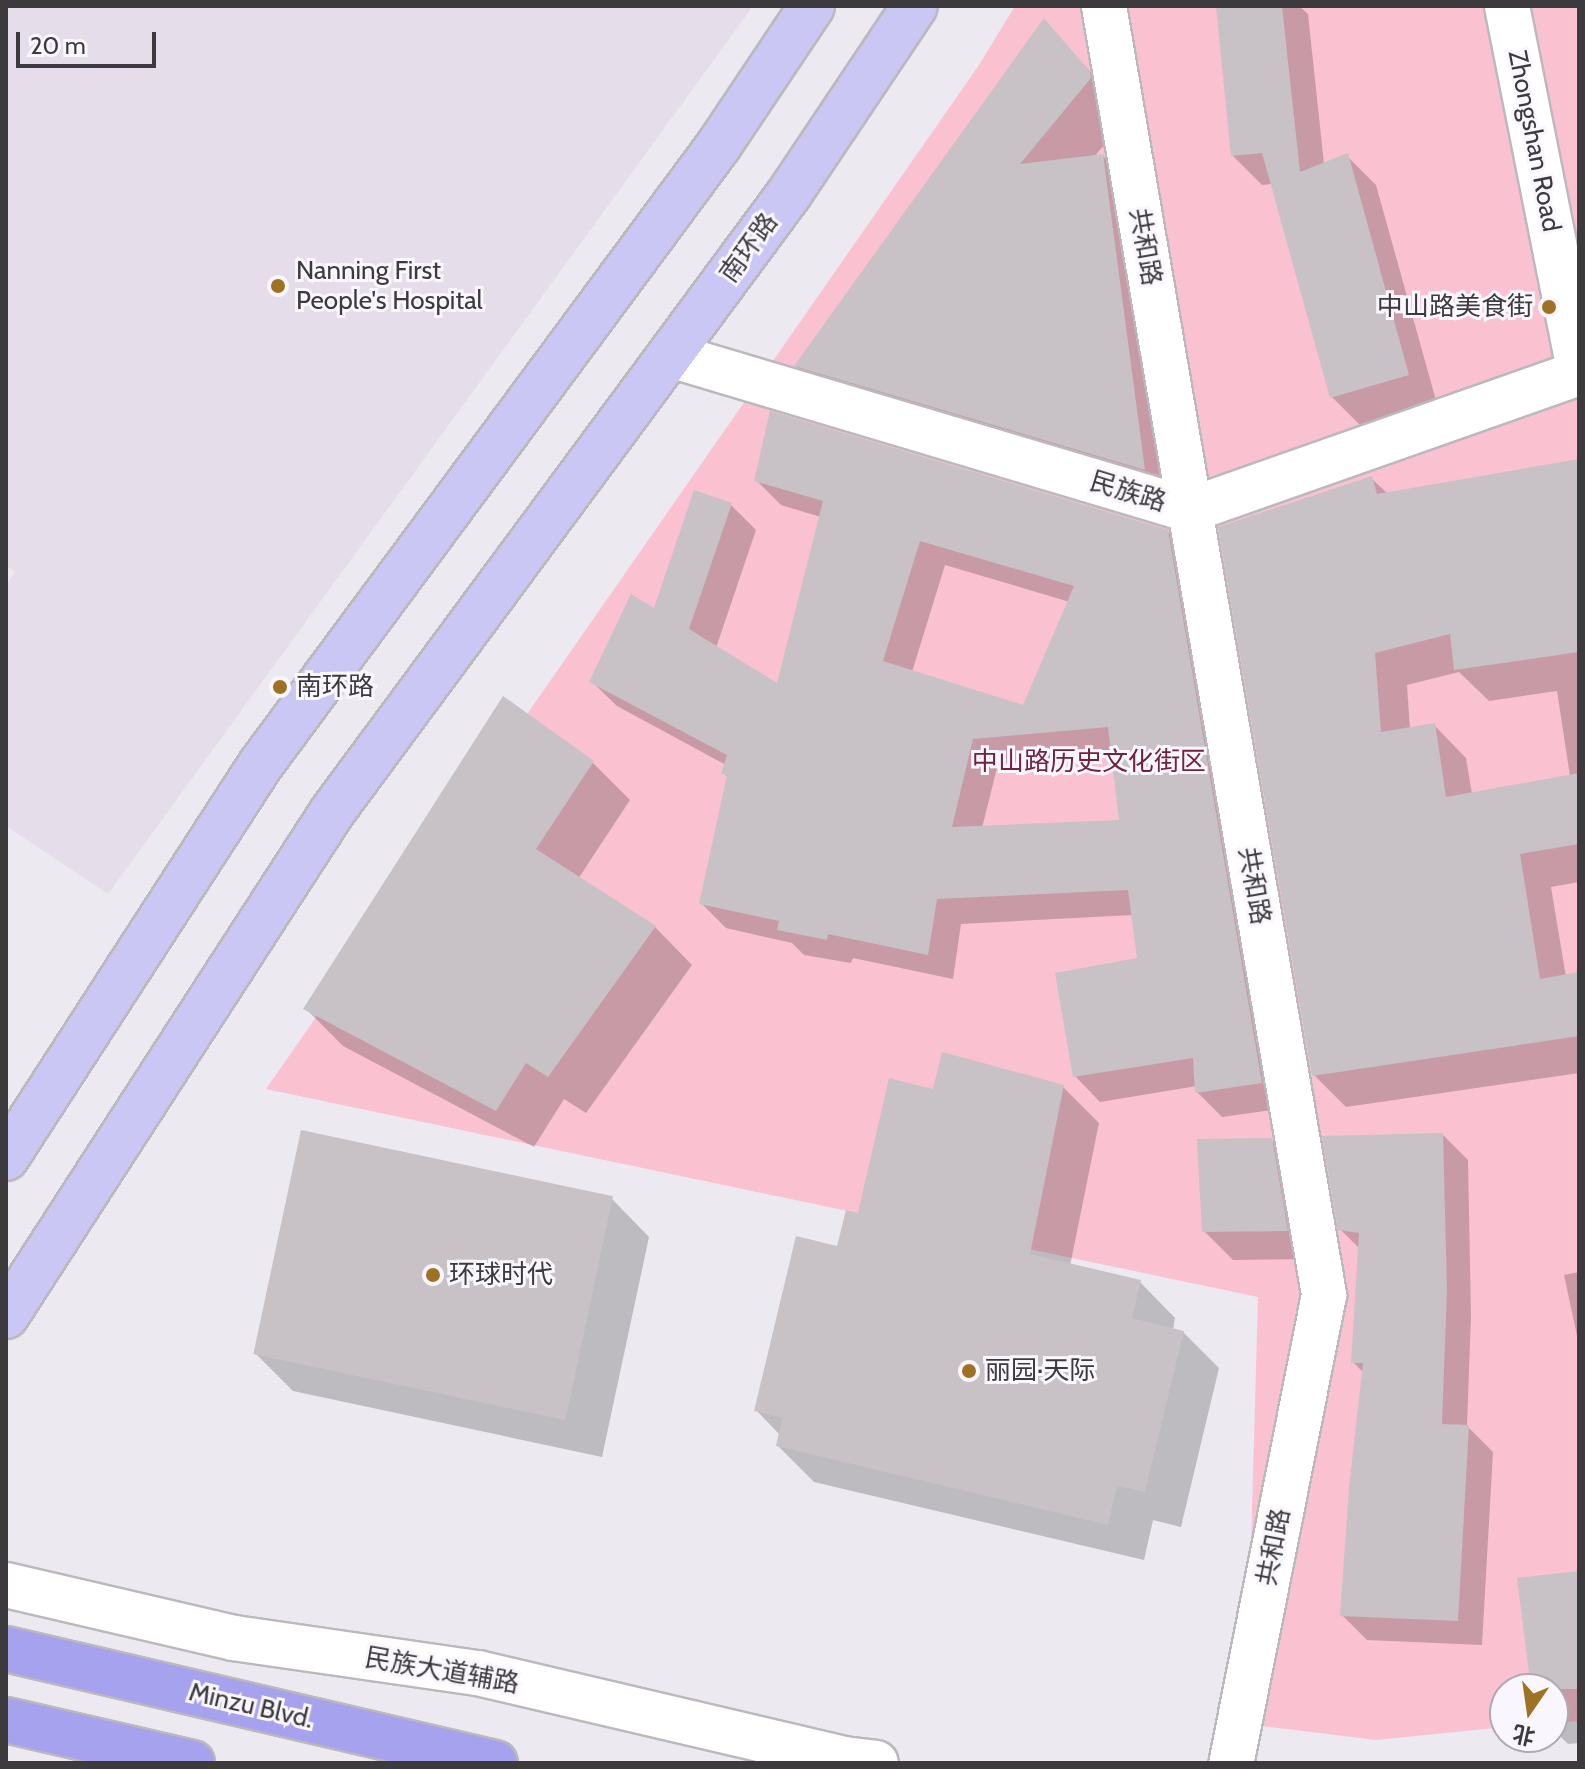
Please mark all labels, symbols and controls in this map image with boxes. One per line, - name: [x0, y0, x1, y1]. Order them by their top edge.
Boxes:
- scale bar: [20, 16, 160, 66]
- text: 20 m: [30, 31, 86, 60]
- street label: Zhongshan Road: [1501, 48, 1567, 234]
- street label: 共和路: [1123, 206, 1167, 288]
- street label: 南环路: [713, 207, 785, 289]
- place label: Nanning First People's Hospital: [296, 255, 483, 316]
- marker: Nanning First People's Hospital: [267, 275, 289, 297]
- place label: 中山路美食街: [1377, 291, 1533, 323]
- marker: 中山路美食街: [1540, 298, 1558, 316]
- street label: 民族路: [1086, 466, 1170, 518]
- place label: 南环路: [296, 671, 374, 703]
- marker: 南环路: [271, 678, 289, 696]
- park label: 中山路历史文化街区: [972, 746, 1206, 778]
- street label: 共和路: [1232, 845, 1276, 927]
- place label: 环球时代: [449, 1259, 553, 1291]
- marker: 环球时代: [424, 1266, 442, 1284]
- place label: 丽园·天际: [985, 1355, 1095, 1387]
- marker: 丽园·天际: [960, 1362, 978, 1380]
- street label: 共和路: [1251, 1506, 1297, 1588]
- street label: 民族大道辅路: [362, 1642, 522, 1700]
- north arrow: [1489, 1673, 1569, 1753]
- street label: Minzu Blvd.: [186, 1677, 316, 1735]
- text: 北: [1510, 1719, 1538, 1751]

